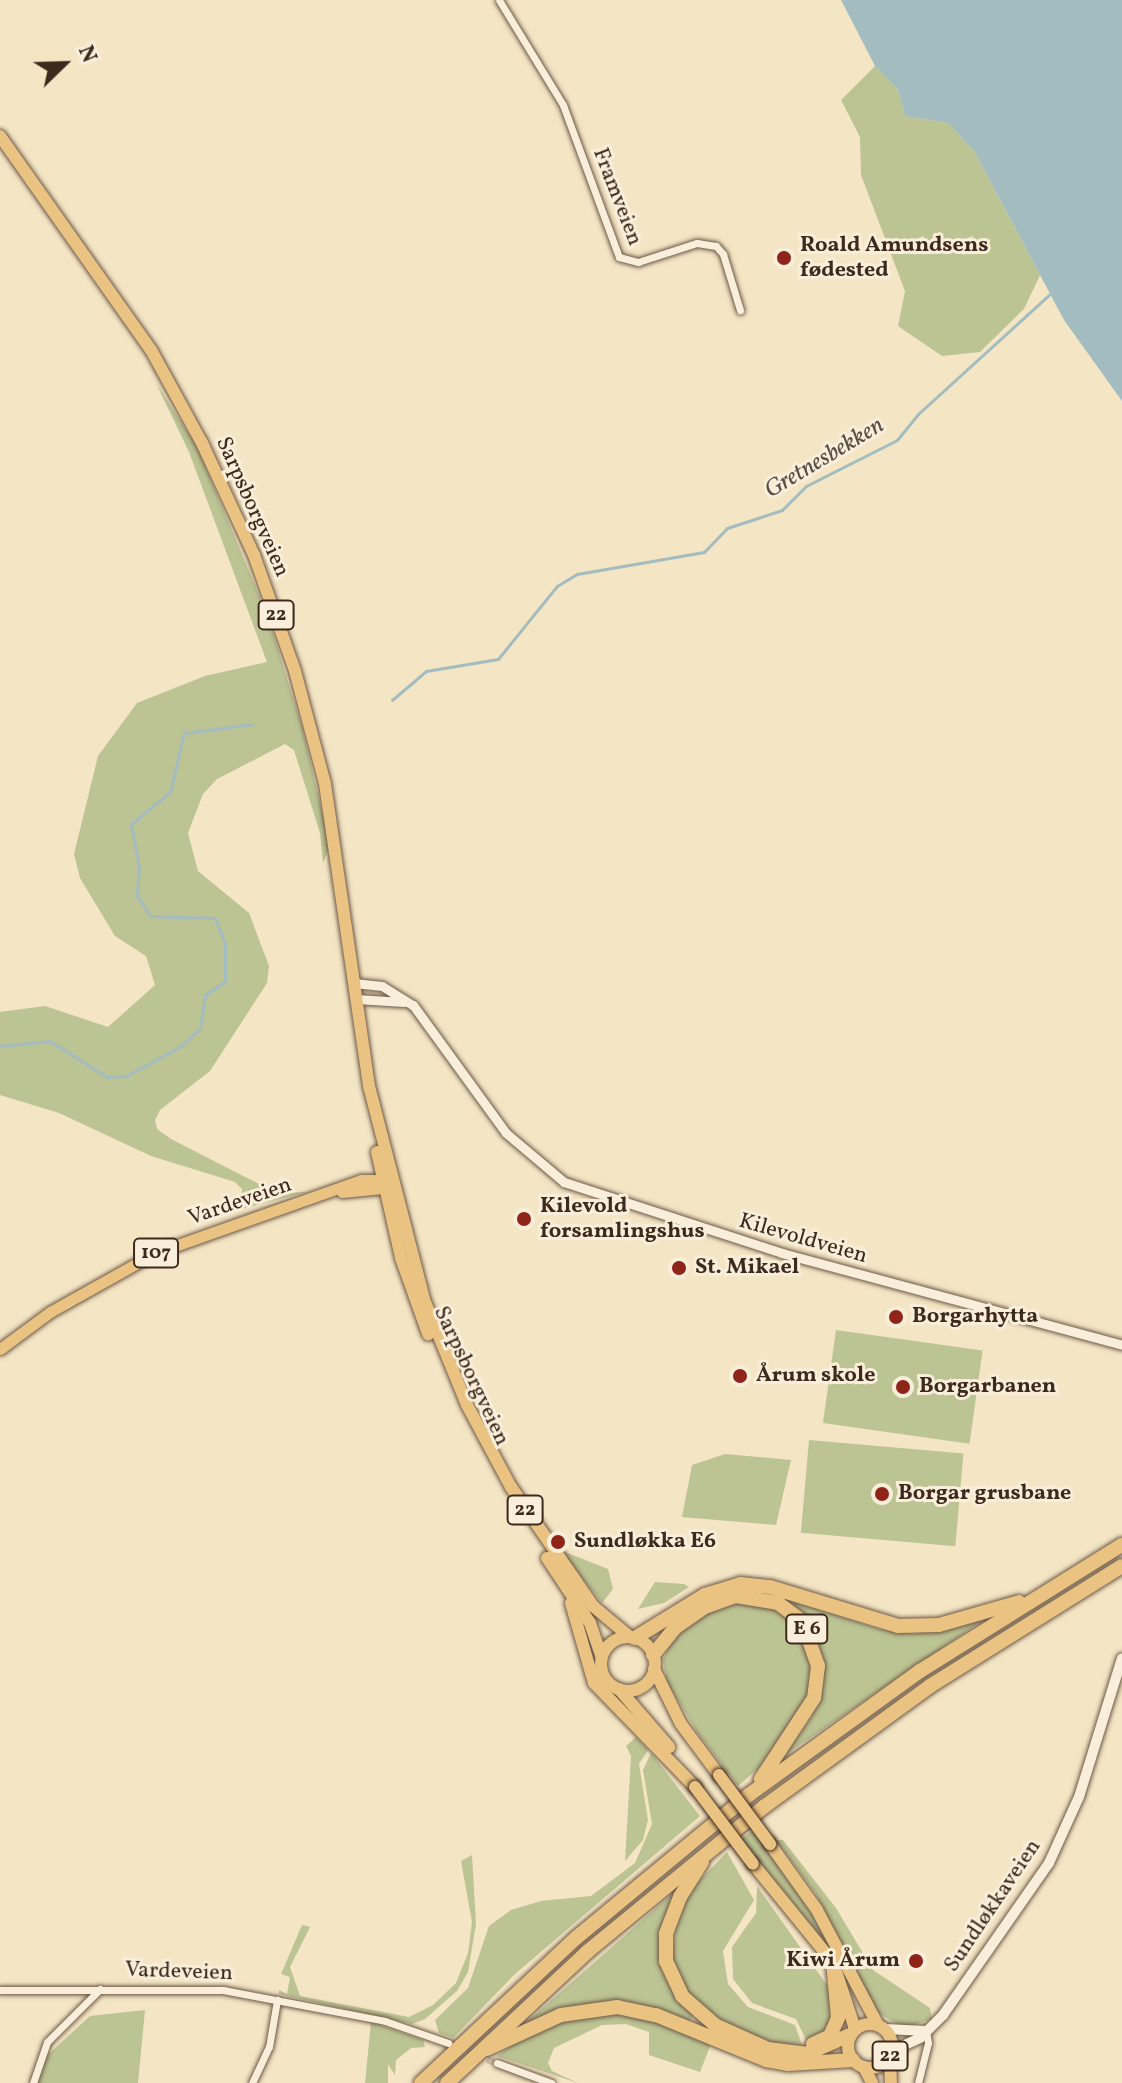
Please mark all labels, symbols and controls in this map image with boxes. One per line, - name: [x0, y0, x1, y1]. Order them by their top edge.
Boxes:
- north arrow: [24, 24, 104, 104]
- text: N: [69, 41, 104, 68]
- street label: Framveien: [586, 144, 648, 250]
- place label: Roald Amundsens fødested: [800, 232, 988, 284]
- marker: Roald Amundsens fødested: [775, 249, 793, 267]
- water label: Gretnesbekken: [760, 412, 890, 506]
- street label: Sarpsborgveien: [209, 433, 295, 581]
- road number: 22: [256, 599, 296, 631]
- street label: Vardeveien: [185, 1172, 295, 1232]
- place label: Kilevold forsamlingshus: [540, 1193, 705, 1244]
- street label: Kilevoldveien: [736, 1208, 870, 1270]
- marker: Kilevold forsamlingshus: [515, 1210, 533, 1228]
- road number: 107: [132, 1237, 180, 1269]
- place label: St. Mikael: [695, 1255, 799, 1281]
- marker: St. Mikael: [670, 1259, 688, 1277]
- street label: Sarpsborgveien: [427, 1302, 515, 1450]
- place label: Borgarhytta: [912, 1304, 1038, 1330]
- marker: Borgarhytta: [887, 1308, 905, 1326]
- place label: Årum skole: [756, 1363, 875, 1389]
- marker: Årum skole: [731, 1367, 749, 1385]
- place label: Borgarbanen: [919, 1374, 1056, 1400]
- marker: Borgarbanen: [894, 1378, 912, 1396]
- place label: Borgar grusbane: [898, 1481, 1071, 1507]
- marker: Borgar grusbane: [873, 1485, 891, 1503]
- road number: 22: [505, 1494, 545, 1526]
- place label: Sundløkka E6: [574, 1529, 716, 1555]
- marker: Sundløkka E6: [549, 1533, 567, 1551]
- road number: E 6: [785, 1613, 829, 1645]
- street label: Sundløkkaveien: [939, 1835, 1047, 1977]
- place label: Kiwi Årum: [786, 1948, 900, 1974]
- marker: Kiwi Årum: [907, 1952, 925, 1970]
- street label: Vardeveien: [125, 1957, 233, 1987]
- road number: 22: [870, 2040, 910, 2072]

